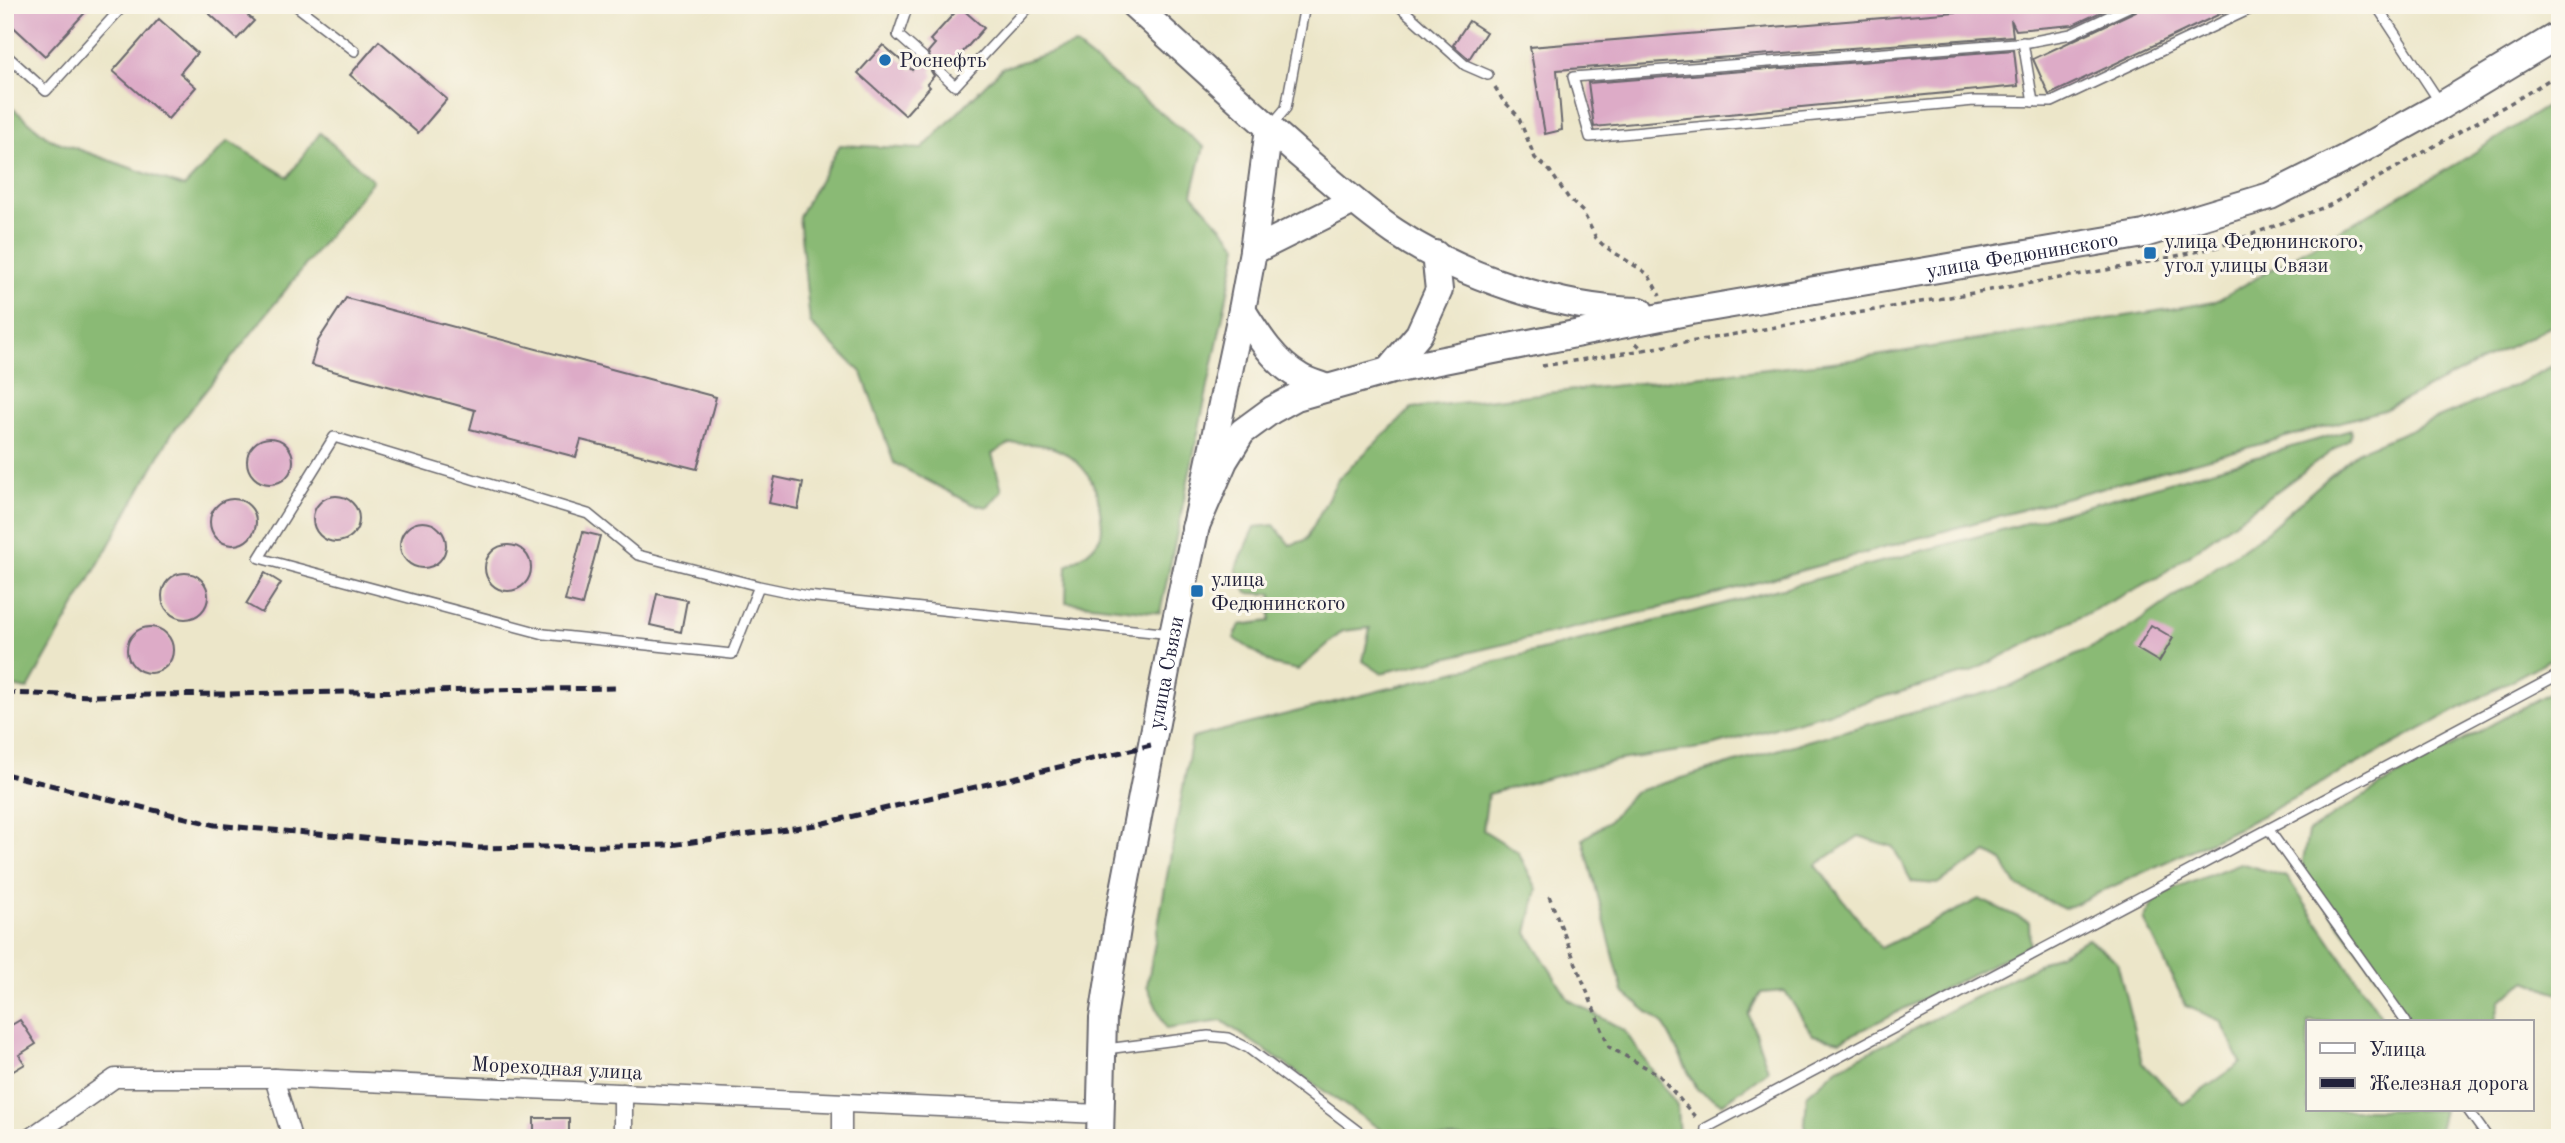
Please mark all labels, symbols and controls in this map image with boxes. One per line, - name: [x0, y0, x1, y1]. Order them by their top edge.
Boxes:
- place label: Роснефть: [899, 51, 987, 72]
- marker: Роснефть: [877, 52, 893, 68]
- street label: улица Федюнинского: [1925, 230, 2120, 283]
- place label: улица Федюнинского, угол улицы Связи: [2164, 232, 2364, 277]
- marker: улица Федюнинского, угол улицы Связи: [2142, 245, 2158, 261]
- place label: улица Федюнинского: [1211, 570, 1345, 615]
- marker: улица Федюнинского: [1189, 583, 1205, 599]
- street label: улица Связи: [1146, 614, 1189, 732]
- legend: [2306, 1020, 2534, 1112]
- text: Улица: [2369, 1040, 2426, 1061]
- street label: Мореходная улица: [471, 1055, 643, 1084]
- text: Железная дорога: [2369, 1074, 2529, 1095]

